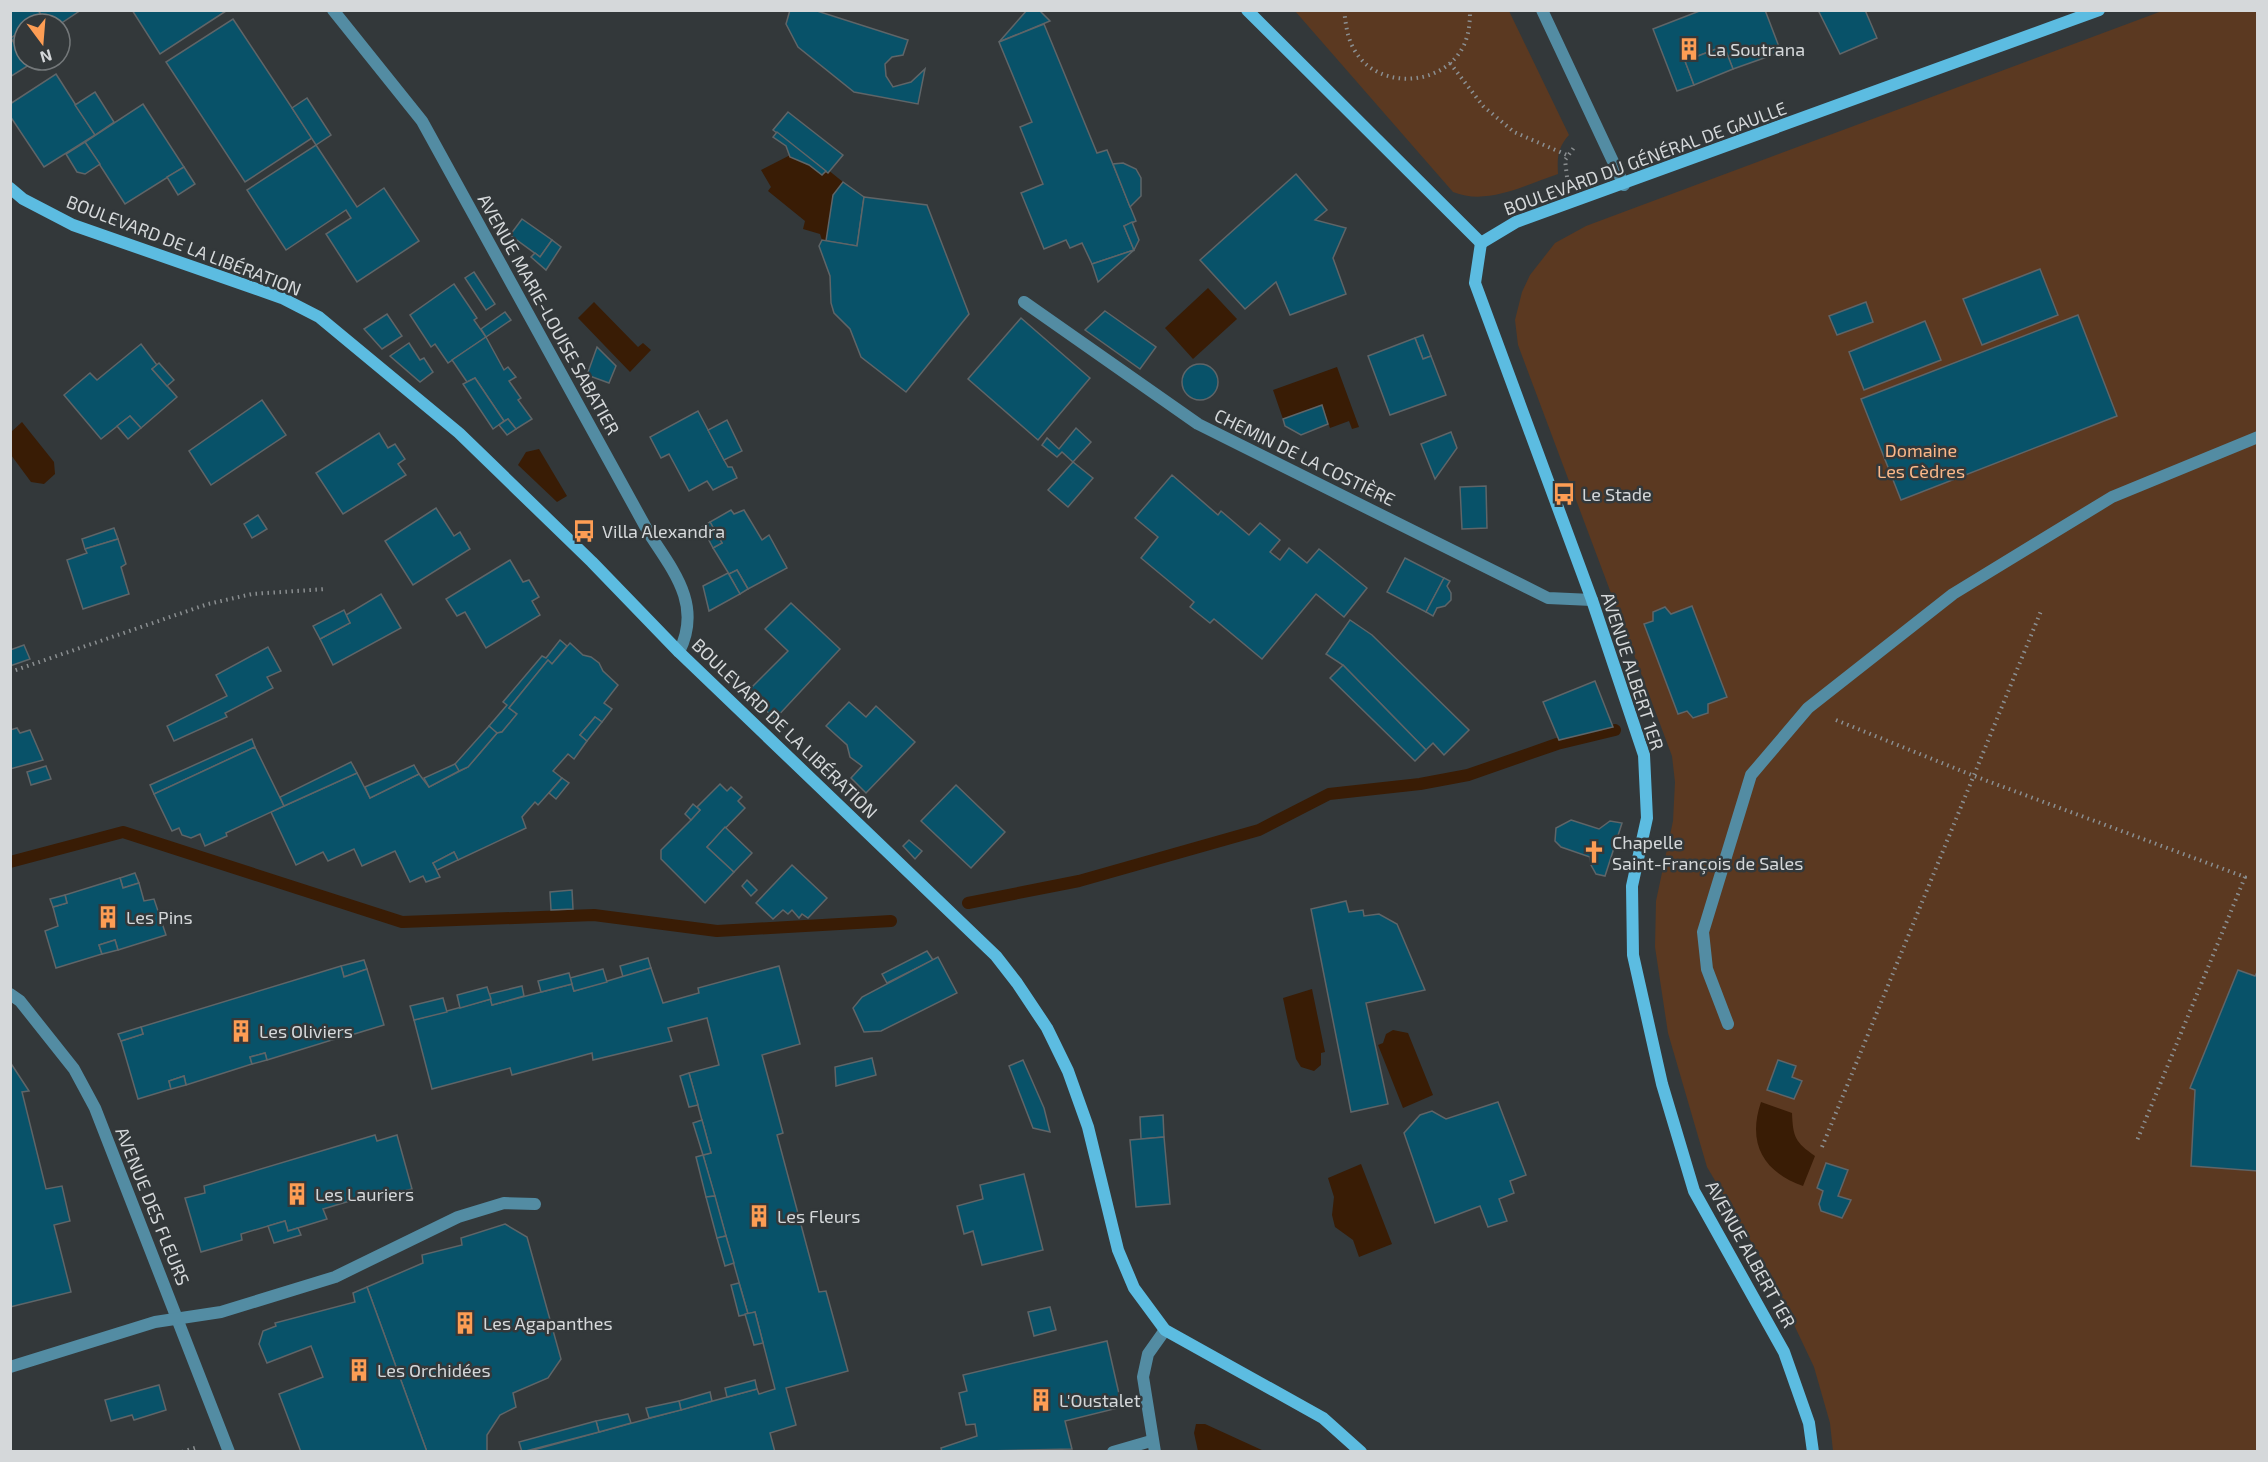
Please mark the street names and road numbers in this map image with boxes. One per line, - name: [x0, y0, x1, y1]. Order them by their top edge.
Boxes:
- street label: BOULEVARD DU GÉNÉRAL DE GAULLE: [1501, 96, 1789, 220]
- street label: BOULEVARD DE LA LIBÉRATION: [64, 190, 304, 300]
- street label: AVENUE MARIE-LOUISE SABATIER: [473, 190, 625, 438]
- street label: CHEMIN DE LA COSTIÈRE: [1211, 404, 1399, 510]
- street label: AVENUE ALBERT 1ER: [1597, 589, 1669, 753]
- street label: BOULEVARD DE LA LIBÉRATION: [688, 633, 882, 823]
- street label: AVENUE DES FLEURS: [111, 1124, 195, 1288]
- street label: AVENUE ALBERT 1ER: [1701, 1177, 1801, 1331]

